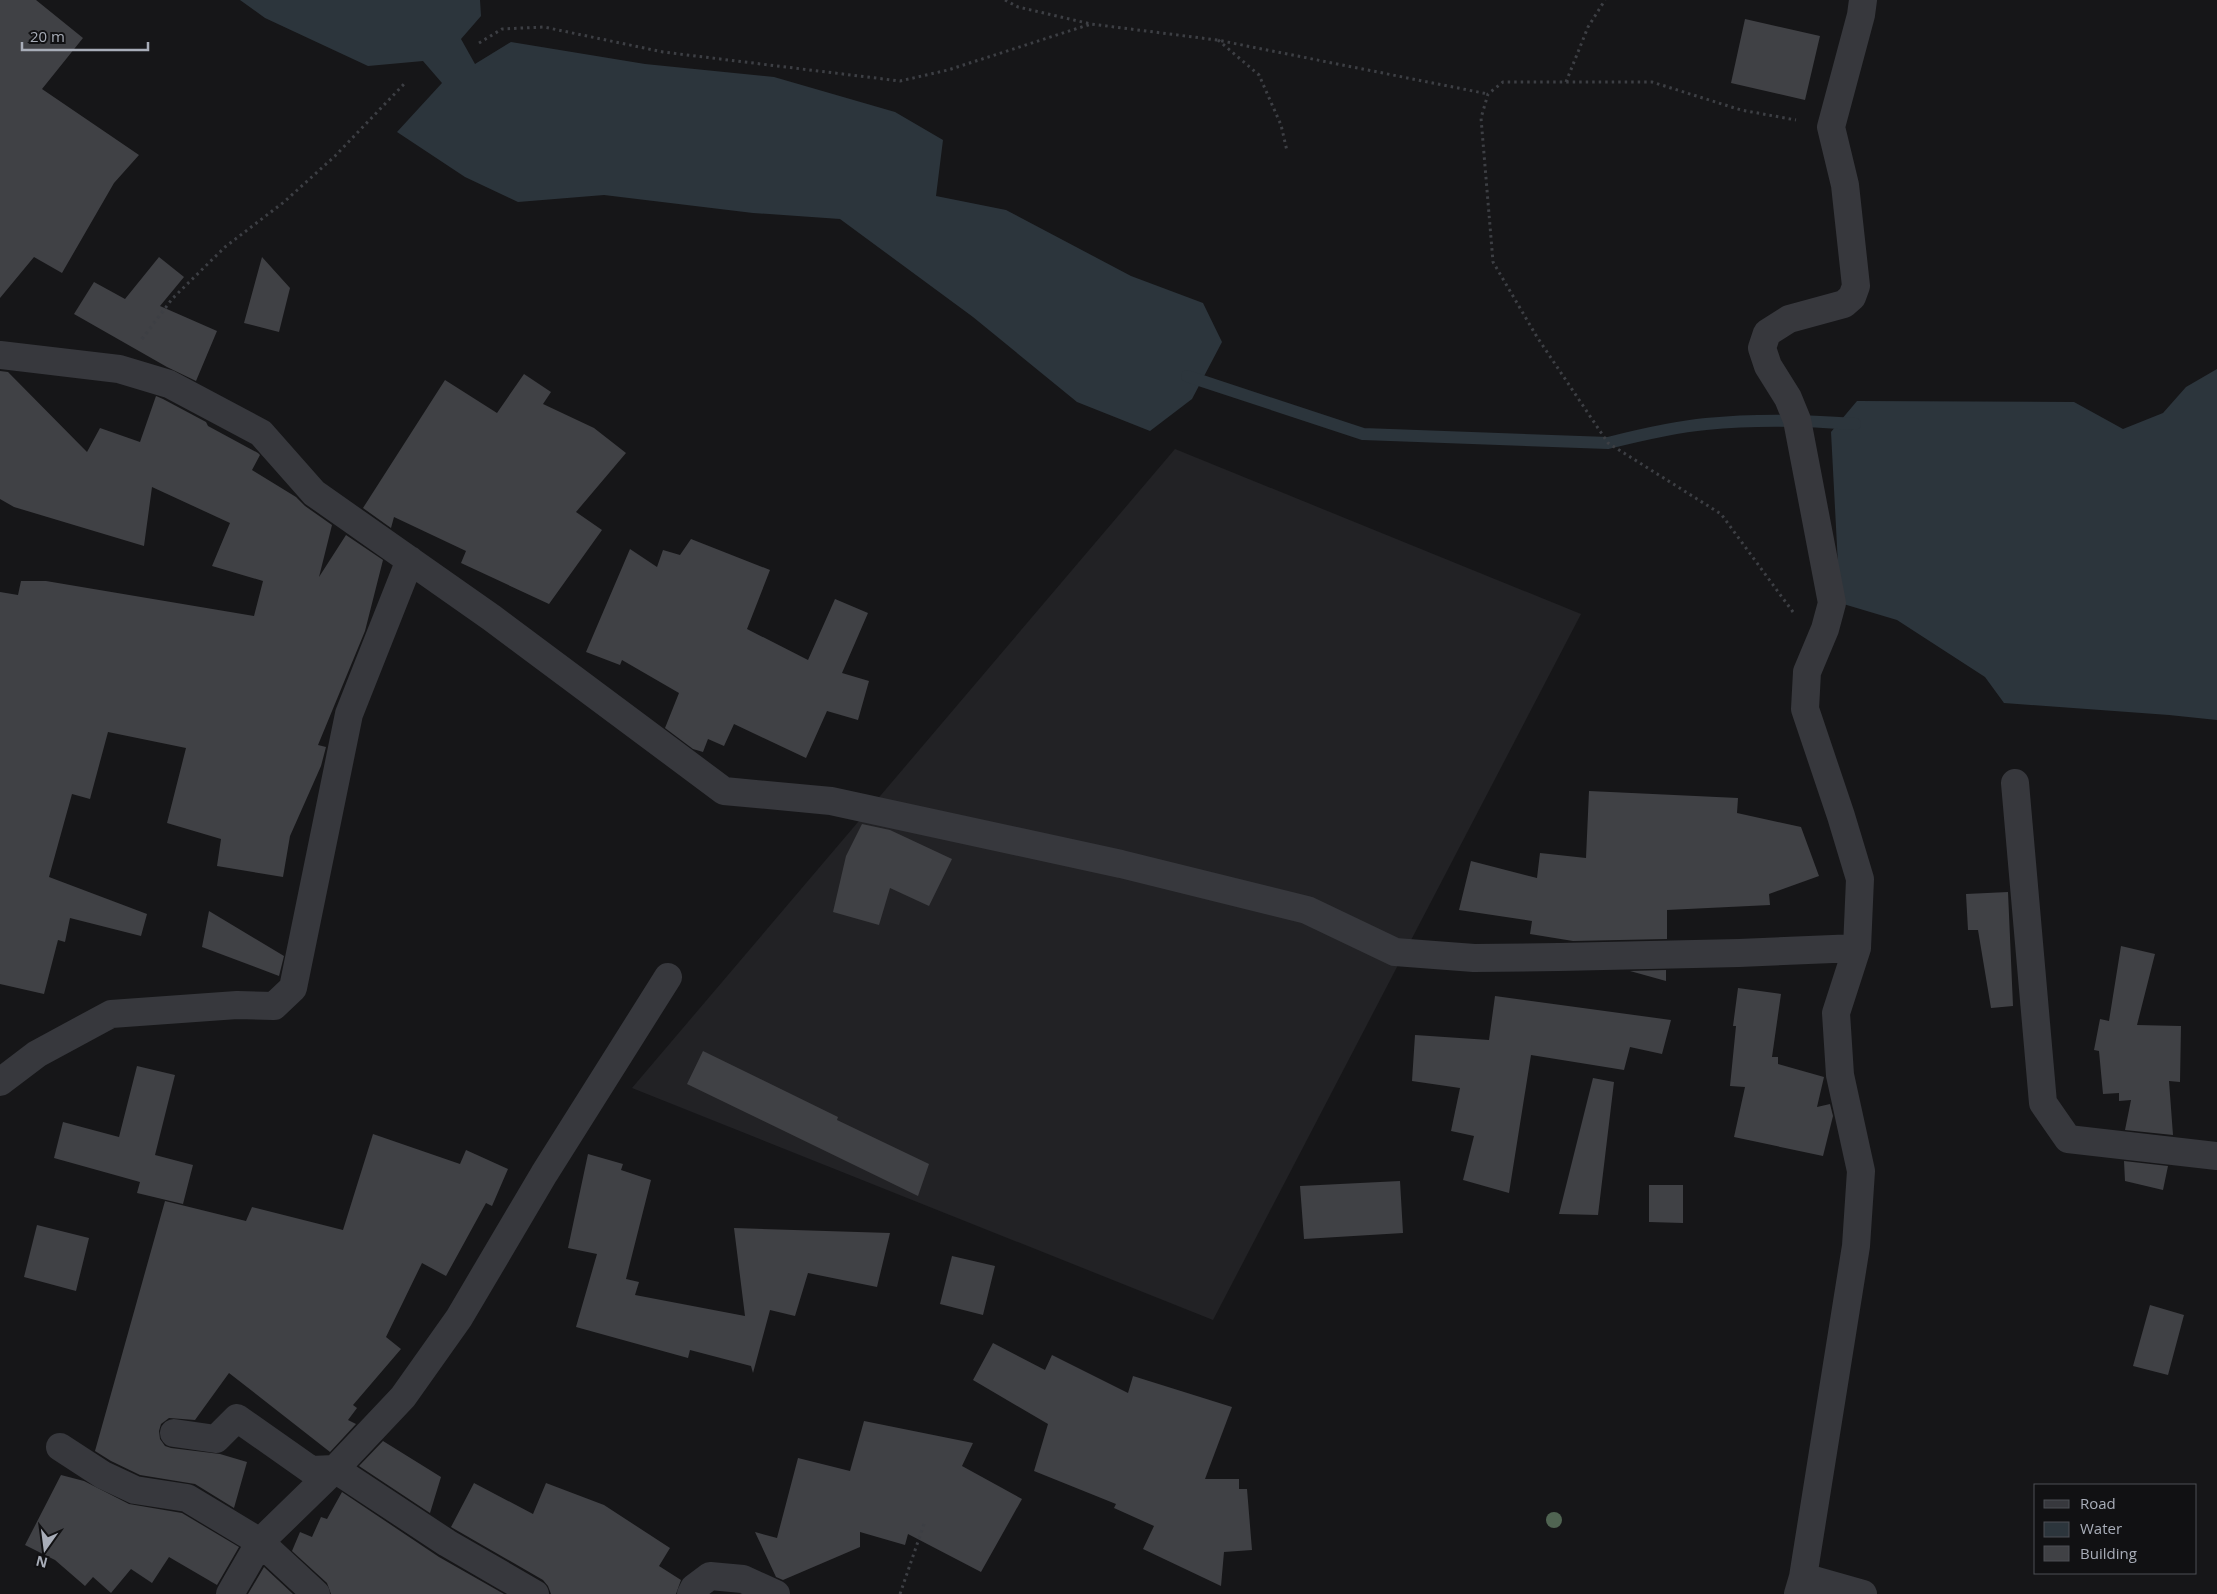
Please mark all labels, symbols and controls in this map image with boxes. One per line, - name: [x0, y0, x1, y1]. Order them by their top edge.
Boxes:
- scale bar: [22, 20, 149, 52]
- text: 20 m: [30, 26, 65, 46]
- legend: [2034, 1484, 2197, 1574]
- text: Road: [2080, 1493, 2116, 1513]
- text: Water: [2080, 1518, 2122, 1538]
- north arrow: [20, 1524, 70, 1574]
- text: Building: [2080, 1543, 2137, 1563]
- text: N: [34, 1552, 50, 1573]

